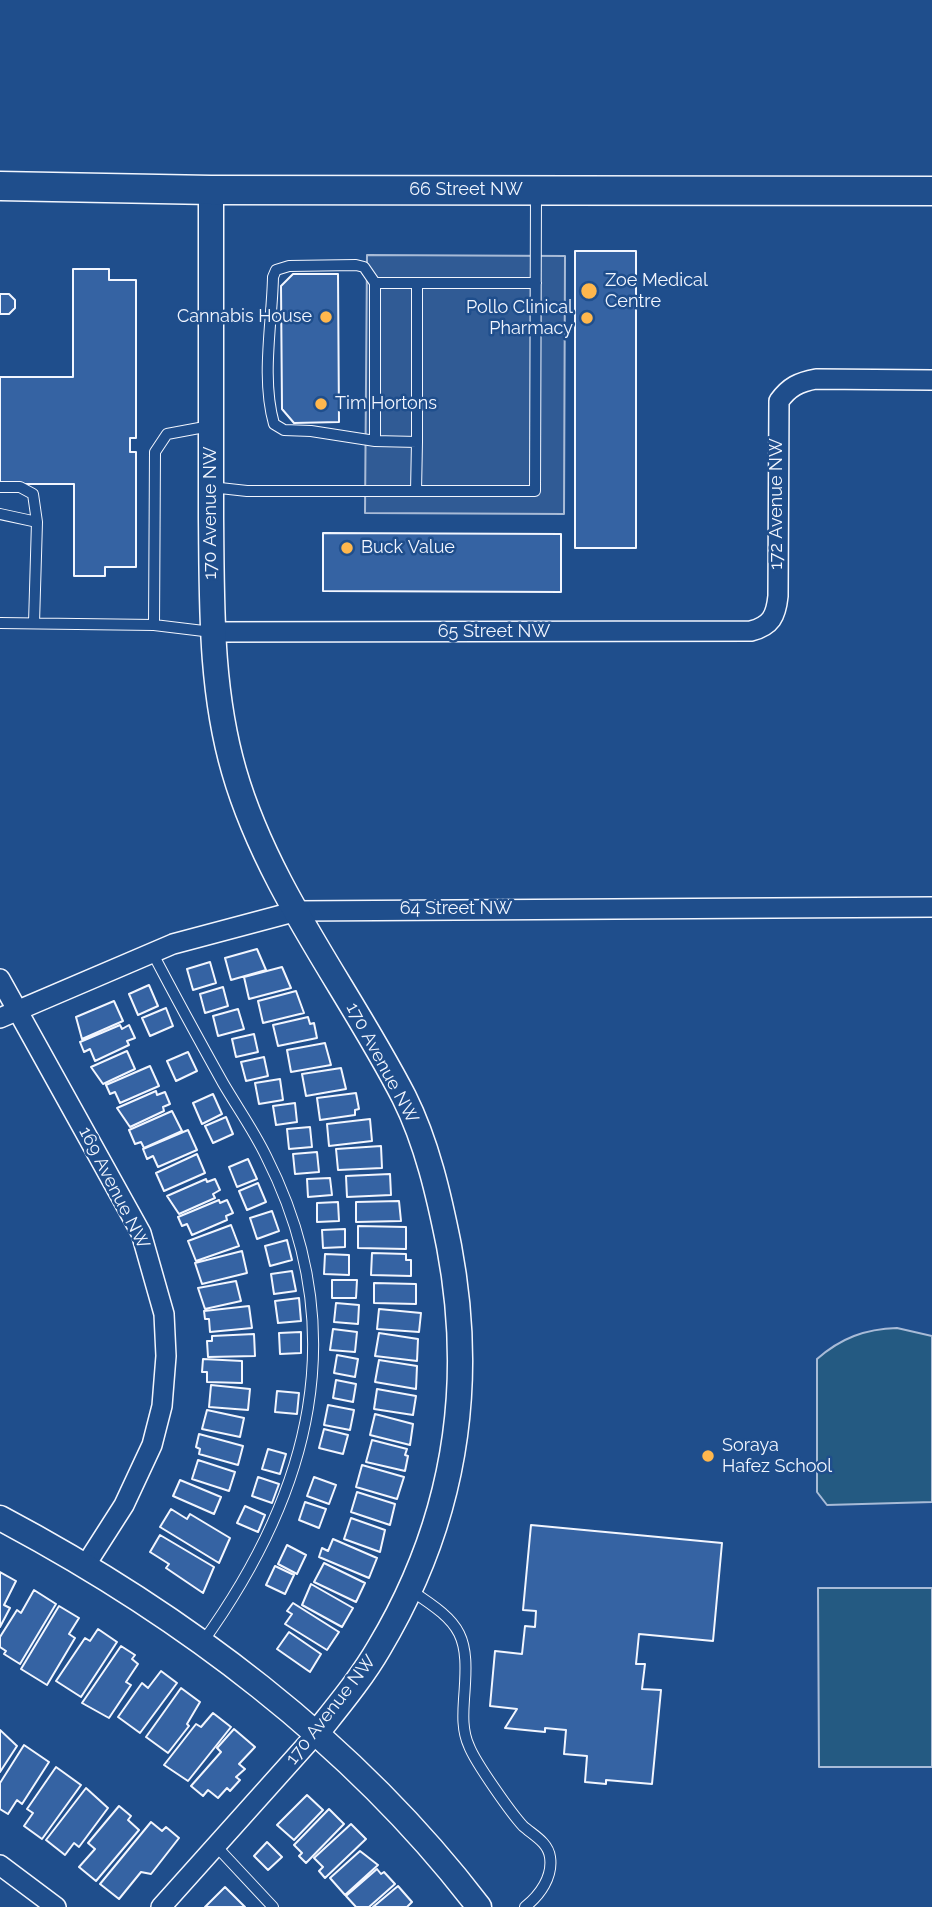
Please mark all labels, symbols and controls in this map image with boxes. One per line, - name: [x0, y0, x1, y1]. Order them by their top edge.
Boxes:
- street label: 66 Street NW: [409, 179, 523, 201]
- place label: Zoe Medical Centre: [605, 270, 708, 312]
- marker: Zoe Medical Centre: [579, 281, 599, 301]
- place label: Pollo Clinical Pharmacy: [466, 297, 573, 340]
- place label: Cannabis House: [177, 306, 312, 328]
- marker: Cannabis House: [318, 309, 334, 325]
- marker: Pollo Clinical Pharmacy: [579, 310, 595, 326]
- place label: Tim Hortons: [335, 393, 437, 415]
- marker: Tim Hortons: [313, 396, 329, 412]
- street label: 172 Avenue NW: [766, 438, 788, 570]
- street label: 170 Avenue NW: [200, 446, 222, 580]
- place label: Buck Value: [361, 537, 455, 559]
- marker: Buck Value: [339, 540, 355, 556]
- street label: 65 Street NW: [438, 621, 550, 643]
- street label: 64 Street NW: [400, 898, 512, 920]
- street label: 170 Avenue NW: [341, 999, 423, 1127]
- street label: 169 Avenue NW: [74, 1123, 154, 1253]
- place label: Soraya Hafez School: [722, 1435, 832, 1478]
- marker: Soraya Hafez School: [700, 1448, 716, 1464]
- street label: 170 Avenue NW: [281, 1651, 381, 1769]

